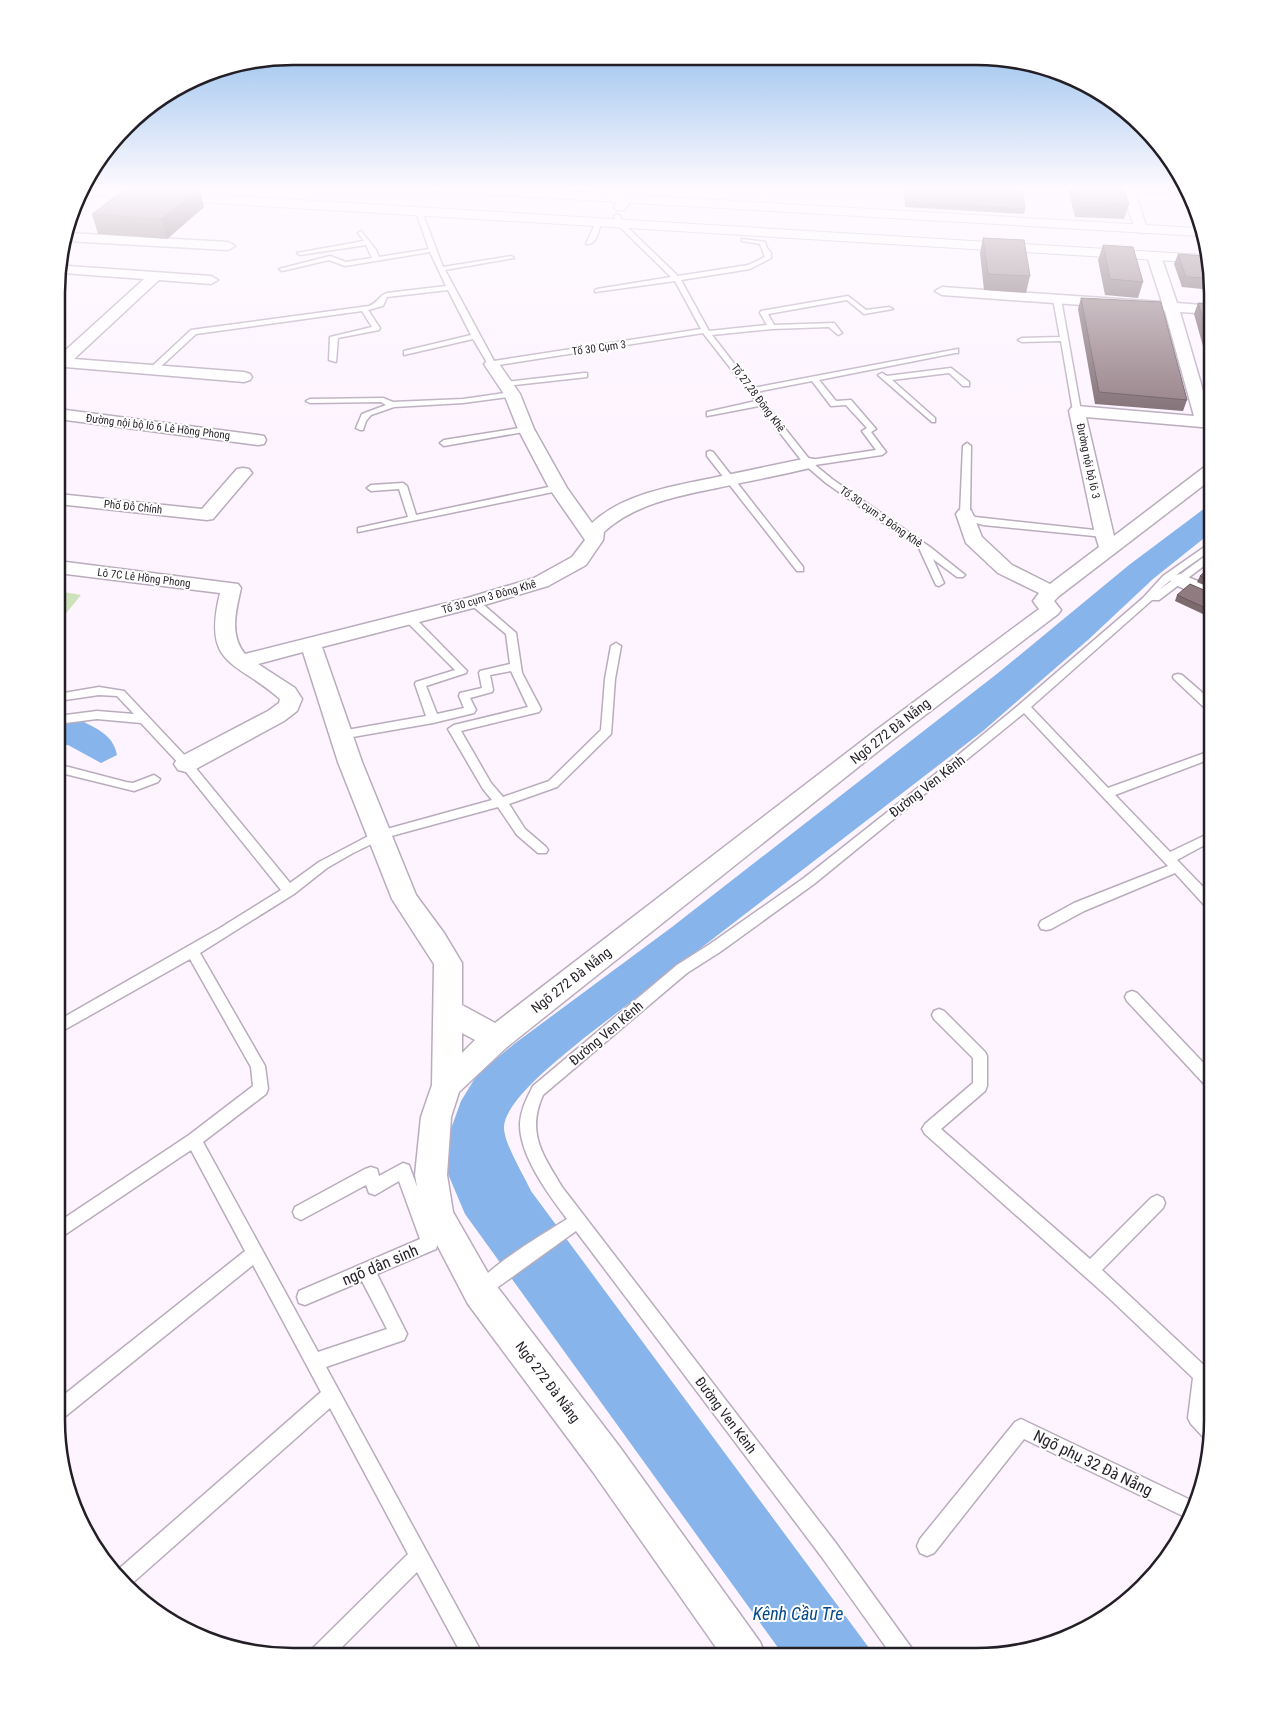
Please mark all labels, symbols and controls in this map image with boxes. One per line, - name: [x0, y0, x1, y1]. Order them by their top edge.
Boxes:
- street label: Tổ 30 Cụm 3: [571, 338, 627, 358]
- street label: Tổ 27,28 Đông Khê: [728, 362, 788, 434]
- street label: Đường nội bộ lô 6 Lê Hồng Phong: [85, 412, 231, 442]
- street label: Đường nội bộ lô 3: [1074, 422, 1102, 500]
- street label: Tổ 30 cụm 3 Đông Khê: [837, 484, 925, 550]
- street label: Phố Đỗ Chính: [103, 497, 163, 517]
- street label: Lô 7C Lê Hồng Phong: [97, 566, 191, 590]
- street label: Tổ 30 cụm 3 Đông Khê: [440, 577, 538, 617]
- street label: Ngõ 272 Đà Nẵng: [847, 695, 933, 767]
- street label: Đường Ven Kênh: [886, 752, 968, 820]
- street label: Ngõ 272 Đà Nẵng: [528, 944, 614, 1016]
- street label: Đường Ven Kênh: [566, 997, 646, 1069]
- street label: ngõ dân sinh: [339, 1240, 421, 1290]
- street label: Ngõ 272 Đà Nẵng: [512, 1338, 584, 1426]
- street label: Đường Ven Kênh: [692, 1374, 760, 1456]
- street label: Ngõ phụ 32 Đà Nẵng: [1030, 1426, 1156, 1500]
- water label: Kênh Cầu Tre: [753, 1603, 843, 1624]

